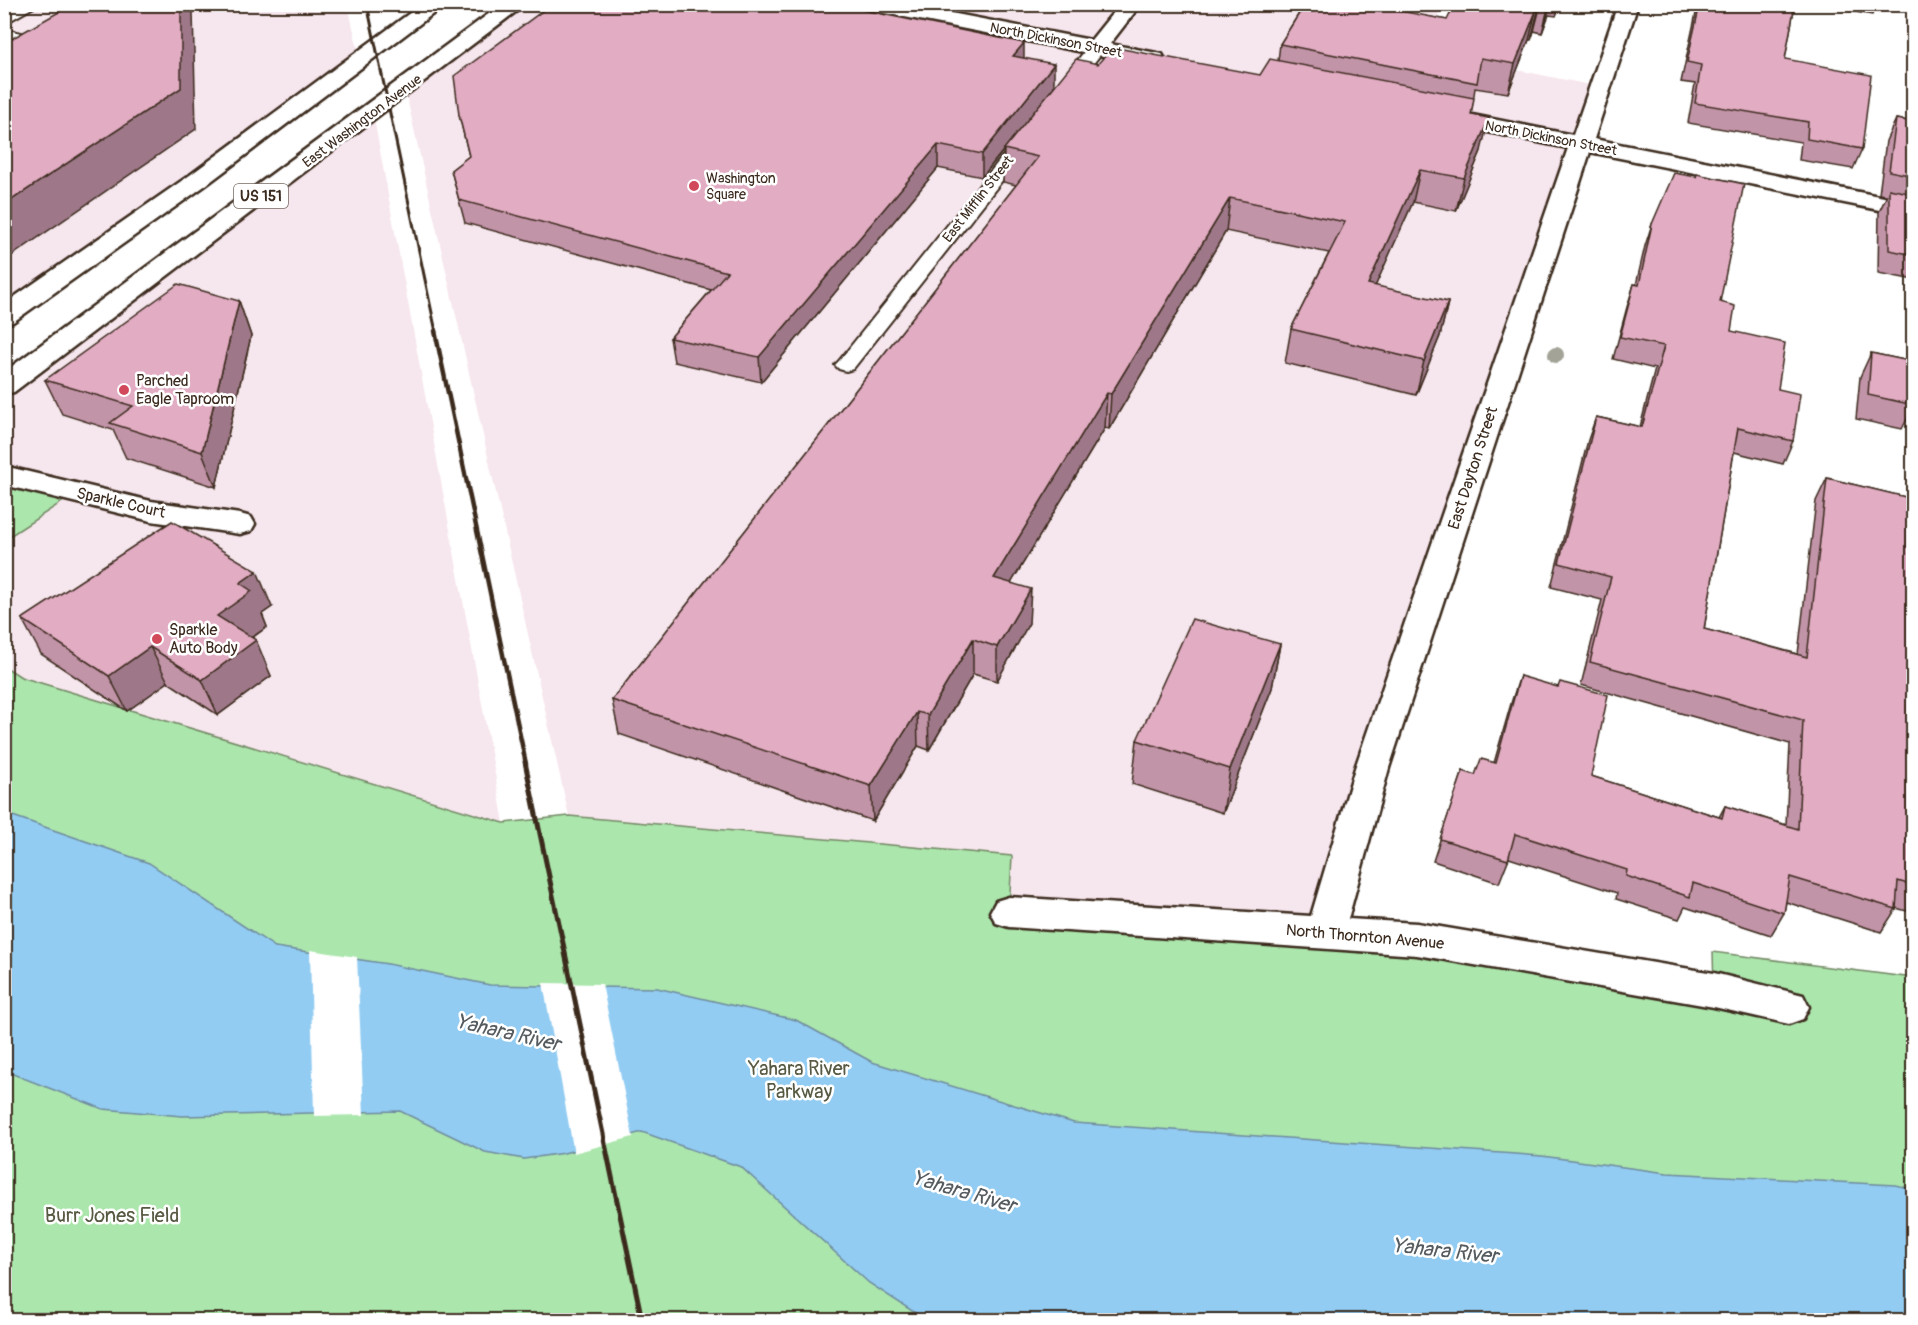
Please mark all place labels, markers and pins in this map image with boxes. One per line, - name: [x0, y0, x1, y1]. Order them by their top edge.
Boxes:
- place label: Washington Square: [706, 170, 776, 203]
- marker: Washington Square: [687, 179, 701, 193]
- place label: Parched Eagle Taproom: [136, 371, 234, 409]
- marker: Parched Eagle Taproom: [117, 383, 131, 397]
- place label: Sparkle Auto Body: [169, 620, 238, 658]
- marker: Sparkle Auto Body: [150, 632, 164, 646]

